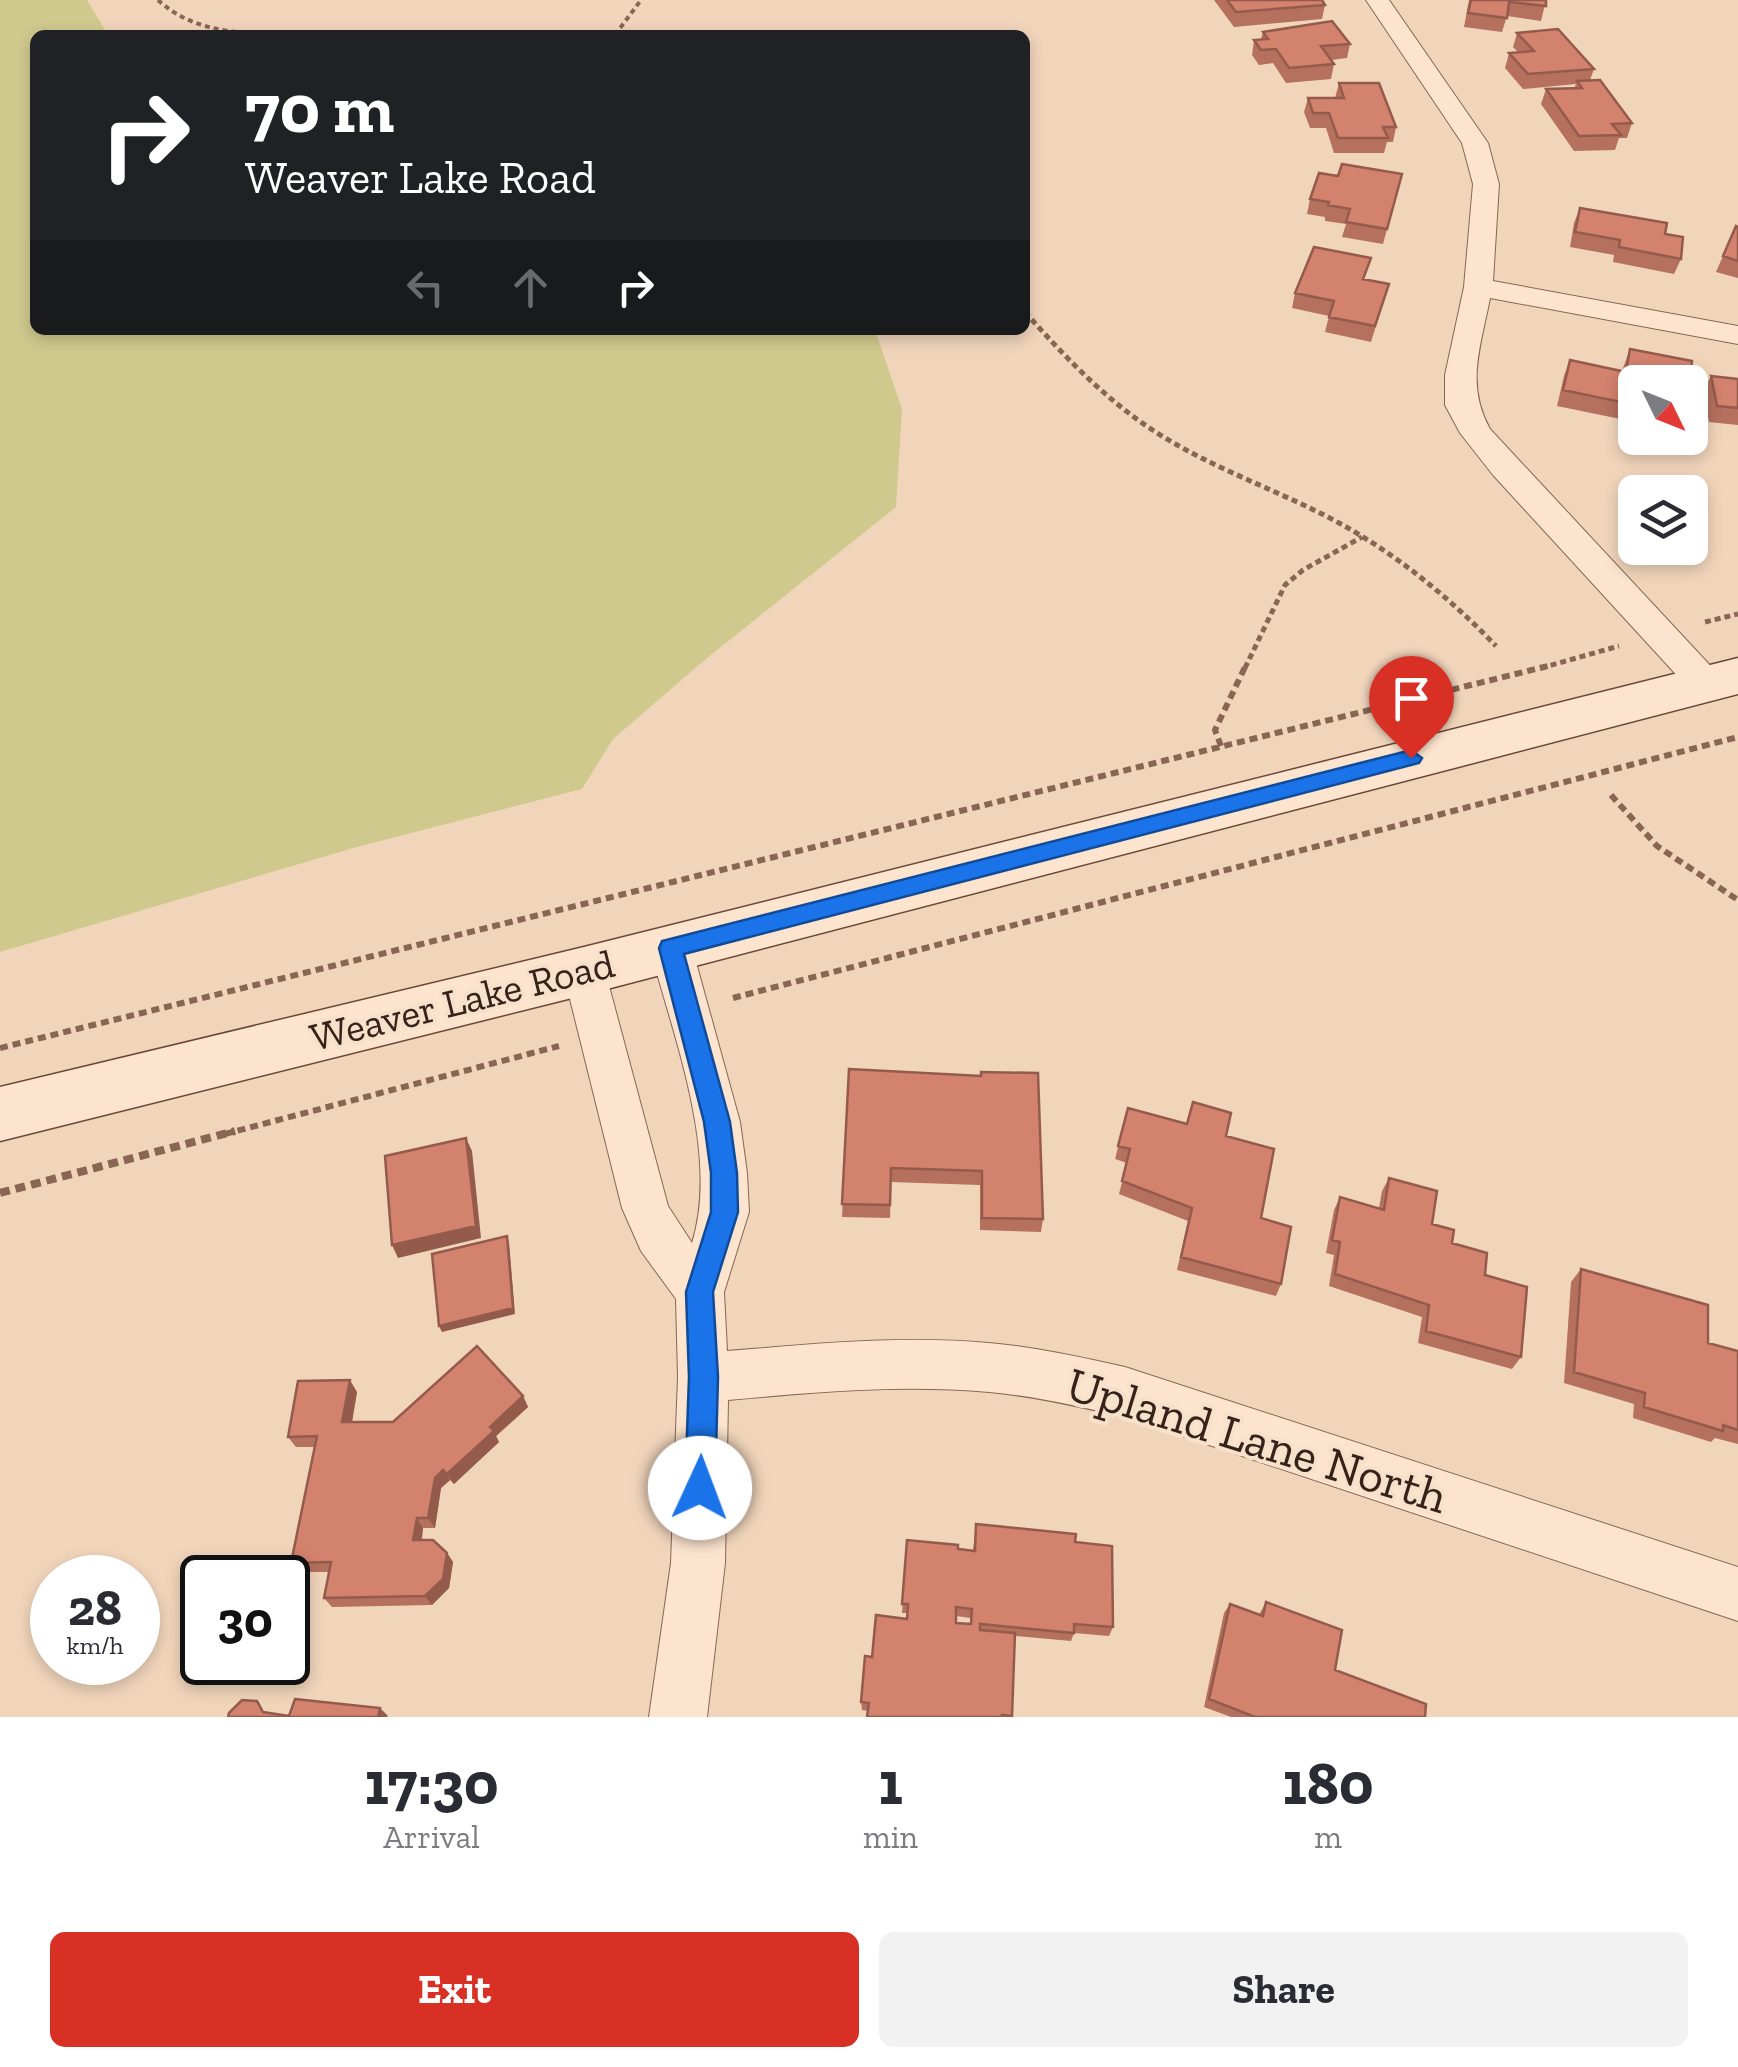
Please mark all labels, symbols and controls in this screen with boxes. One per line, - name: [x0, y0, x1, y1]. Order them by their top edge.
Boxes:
- text: 70 m: [245, 66, 394, 150]
- icon: right: [80, 70, 210, 200]
- text: Weaver Lake Road: [245, 151, 596, 205]
- icon: left: [398, 260, 453, 315]
- icon: ahead: [503, 260, 558, 315]
- icon: right: [608, 260, 663, 315]
- north arrow: [1618, 365, 1708, 455]
- map controls: [1618, 365, 1708, 565]
- button: layers: [1618, 475, 1708, 565]
- pin: [1369, 656, 1454, 759]
- icon: arrive: [1384, 671, 1439, 726]
- street label: Weaver Lake Road: [305, 939, 619, 1061]
- street label: Upland Lane North: [1060, 1355, 1454, 1525]
- position arrow: [648, 1436, 752, 1540]
- speed limit sign: 30: [180, 1555, 310, 1685]
- text: 28: [68, 1578, 122, 1638]
- text: km/h: [66, 1630, 124, 1660]
- text: 17:30: [364, 1747, 499, 1819]
- text: 1: [878, 1747, 903, 1819]
- text: 180: [1282, 1747, 1374, 1819]
- text: Arrival: [383, 1818, 480, 1856]
- text: min: [863, 1818, 918, 1856]
- text: m: [1314, 1818, 1342, 1856]
- button: Exit: [50, 1932, 859, 2047]
- button: Share: [879, 1932, 1688, 2047]

